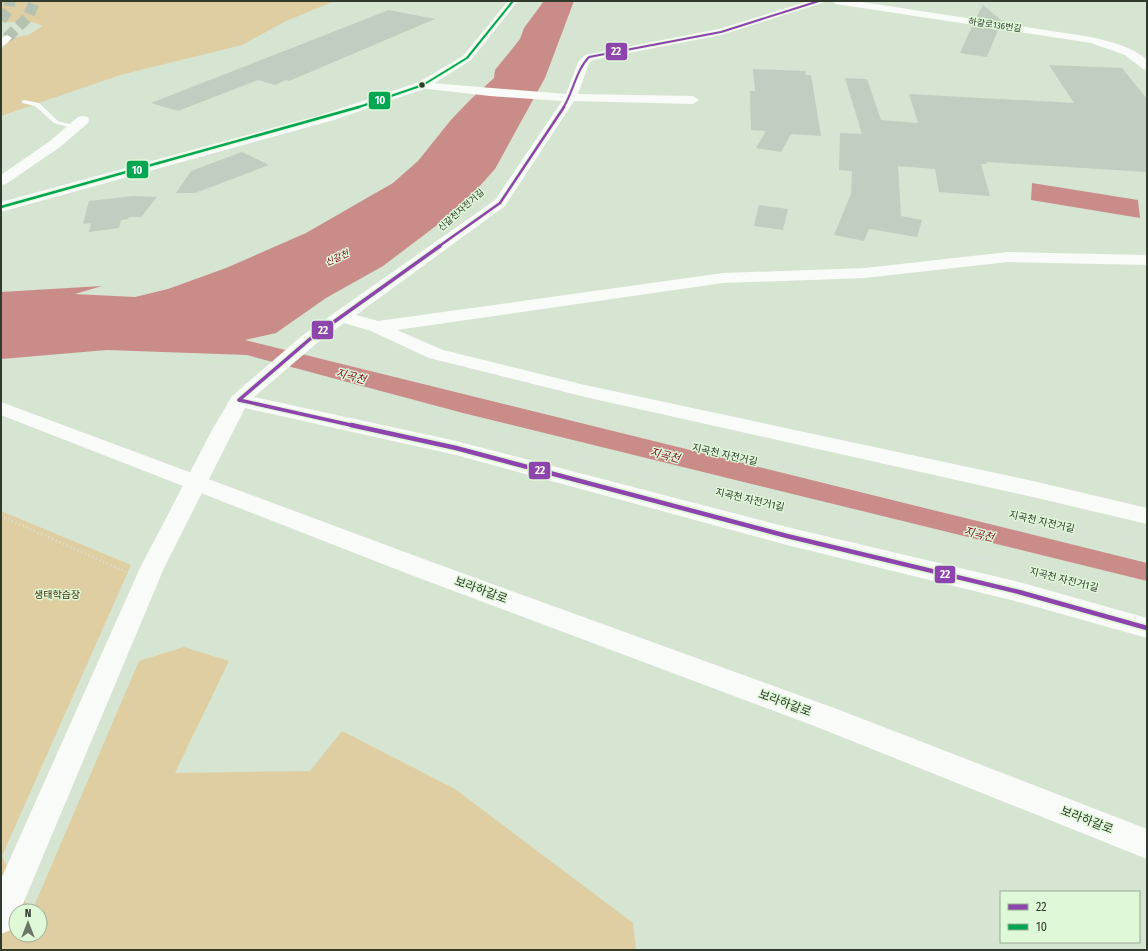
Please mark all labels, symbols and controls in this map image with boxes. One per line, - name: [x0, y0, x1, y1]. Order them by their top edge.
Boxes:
- street label: 하갈로136번길: [968, 16, 1022, 34]
- line badge: 22: [605, 42, 628, 61]
- text: 22: [610, 45, 621, 58]
- unlabelled marker: [417, 80, 427, 90]
- line badge: 10: [368, 91, 391, 110]
- text: 10: [375, 94, 385, 107]
- line badge: 10: [126, 160, 149, 179]
- text: 10: [132, 164, 142, 177]
- street label: 신갈천자전거길: [435, 186, 486, 233]
- water label: 신갈천: [324, 248, 351, 268]
- line badge: 22: [311, 320, 334, 340]
- text: 22: [317, 324, 328, 337]
- water label: 지곡천: [335, 366, 369, 387]
- street label: 지곡천 자전거길: [691, 442, 759, 468]
- water label: 지곡천: [649, 446, 683, 466]
- line badge: 22: [528, 461, 551, 480]
- text: 22: [534, 464, 545, 477]
- street label: 지곡천 자전거1길: [714, 486, 786, 514]
- street label: 지곡천 자전거길: [1008, 509, 1076, 535]
- water label: 지곡천: [963, 525, 997, 545]
- line badge: 22: [934, 565, 956, 584]
- street label: 지곡천 자전거1길: [1028, 566, 1099, 594]
- text: 22: [939, 568, 950, 581]
- street label: 보라하갈로: [453, 574, 509, 606]
- park label: 생태학습장: [34, 589, 80, 601]
- street label: 보라하갈로: [757, 687, 813, 719]
- street label: 보라하갈로: [1059, 804, 1115, 836]
- legend: [1000, 891, 1140, 943]
- text: 22: [1036, 900, 1047, 914]
- north arrow: [8, 903, 48, 943]
- text: N: [25, 907, 31, 920]
- text: 10: [1036, 920, 1047, 934]

